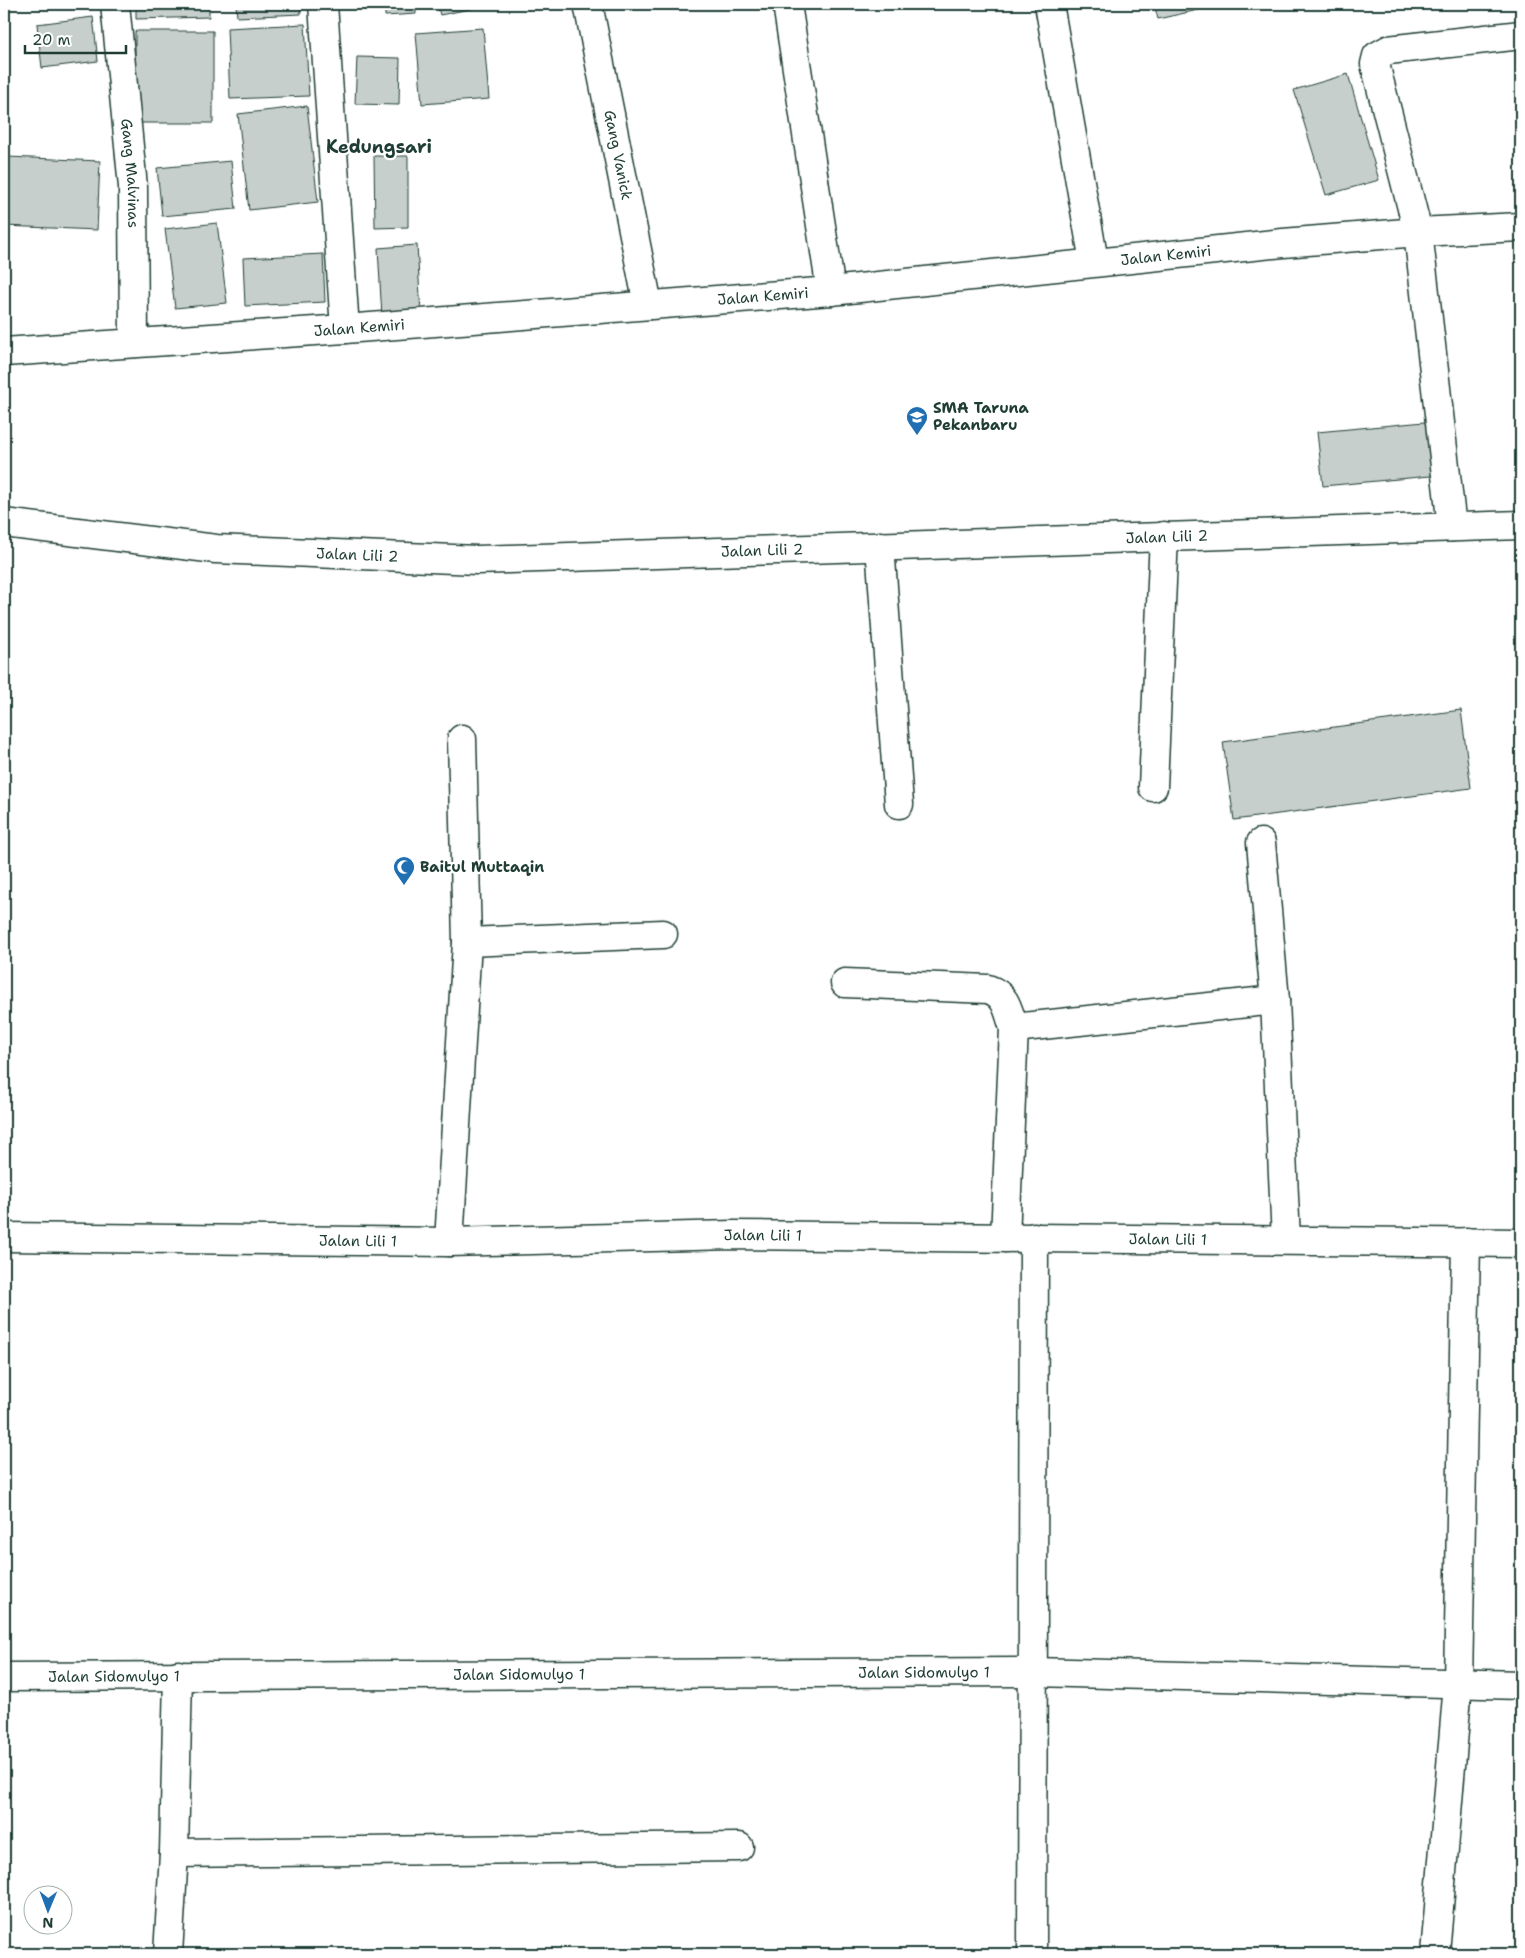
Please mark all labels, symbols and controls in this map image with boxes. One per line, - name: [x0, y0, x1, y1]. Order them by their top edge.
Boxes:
- scale bar: [25, 22, 126, 54]
- text: 20 m: [32, 30, 71, 50]
- street label: Gang Vanick: [599, 108, 637, 202]
- street label: Gang Malvinas: [116, 118, 143, 228]
- district label: Kedungsari: [326, 135, 432, 159]
- street label: Jalan Kemiri: [1119, 241, 1212, 270]
- street label: Jalan Kemiri: [717, 283, 809, 310]
- street label: Jalan Kemiri: [313, 314, 406, 341]
- place label: SMA Taruna Pekanbaru: [933, 398, 1030, 435]
- school or university icon: SMA Taruna Pekanbaru: [905, 405, 929, 436]
- street label: Jalan Lili 2: [1125, 525, 1208, 548]
- street label: Jalan Lili 2: [720, 539, 804, 562]
- street label: Jalan Lili 2: [316, 543, 399, 567]
- mosque icon: Baitul Muttaqin: [392, 855, 416, 886]
- place label: Baitul Muttaqin: [420, 857, 544, 877]
- street label: Jalan Lili 1: [723, 1225, 802, 1246]
- street label: Jalan Lili 1: [1129, 1229, 1207, 1250]
- street label: Jalan Lili 1: [319, 1231, 397, 1251]
- street label: Jalan Sidomulyo 1: [858, 1662, 990, 1683]
- street label: Jalan Sidomulyo 1: [453, 1664, 585, 1685]
- street label: Jalan Sidomulyo 1: [48, 1666, 180, 1687]
- north arrow: [22, 1886, 72, 1936]
- text: N: [42, 1914, 53, 1932]

